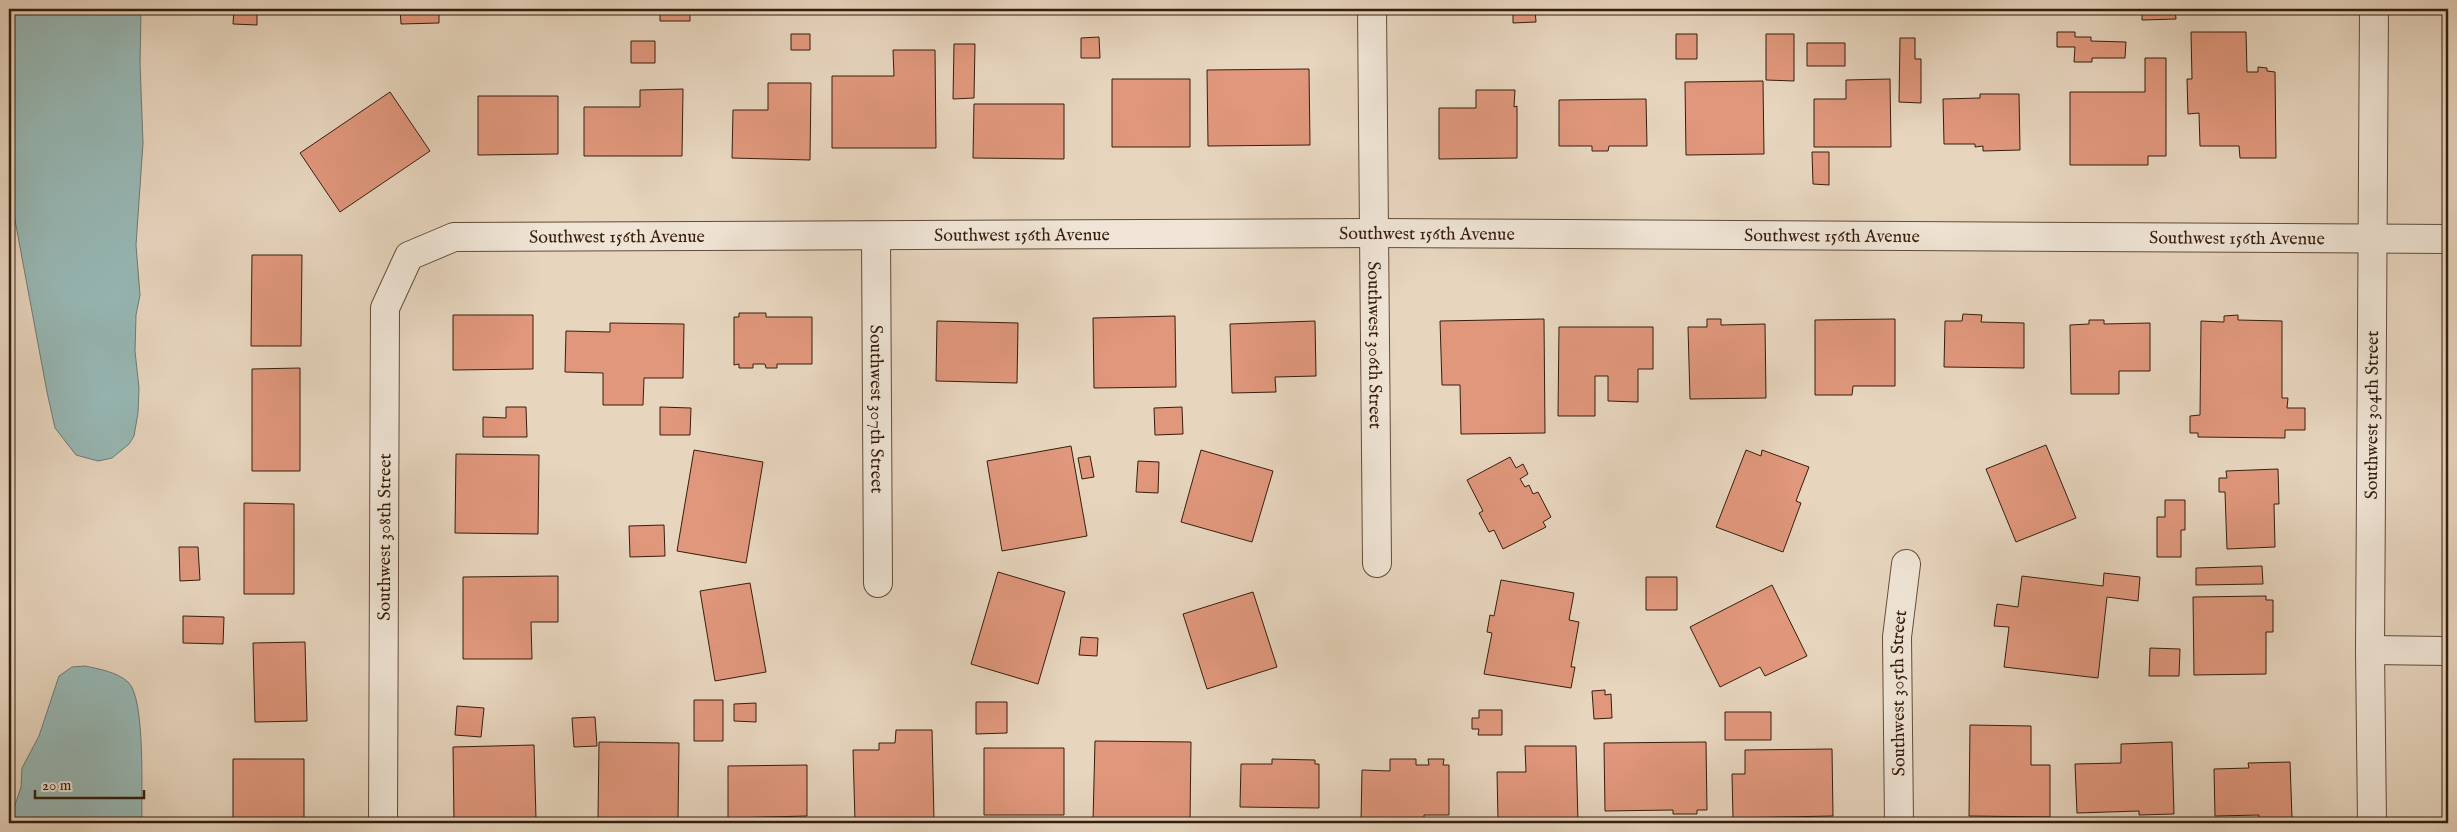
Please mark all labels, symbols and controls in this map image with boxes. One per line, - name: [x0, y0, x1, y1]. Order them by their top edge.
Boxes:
- street label: Southwest 156th Avenue: [1339, 223, 1515, 247]
- street label: Southwest 156th Avenue: [934, 224, 1110, 248]
- street label: Southwest 156th Avenue: [1744, 225, 1920, 249]
- street label: Southwest 156th Avenue: [529, 226, 705, 250]
- street label: Southwest 156th Avenue: [2149, 227, 2325, 251]
- street label: Southwest 306th Street: [1361, 261, 1386, 429]
- street label: Southwest 307th Street: [864, 325, 887, 493]
- street label: Southwest 304th Street: [2361, 330, 2385, 500]
- street label: Southwest 308th Street: [374, 453, 397, 621]
- street label: Southwest 305th Street: [1887, 609, 1913, 776]
- scale bar: [35, 767, 144, 799]
- text: 20 m: [42, 776, 72, 795]

